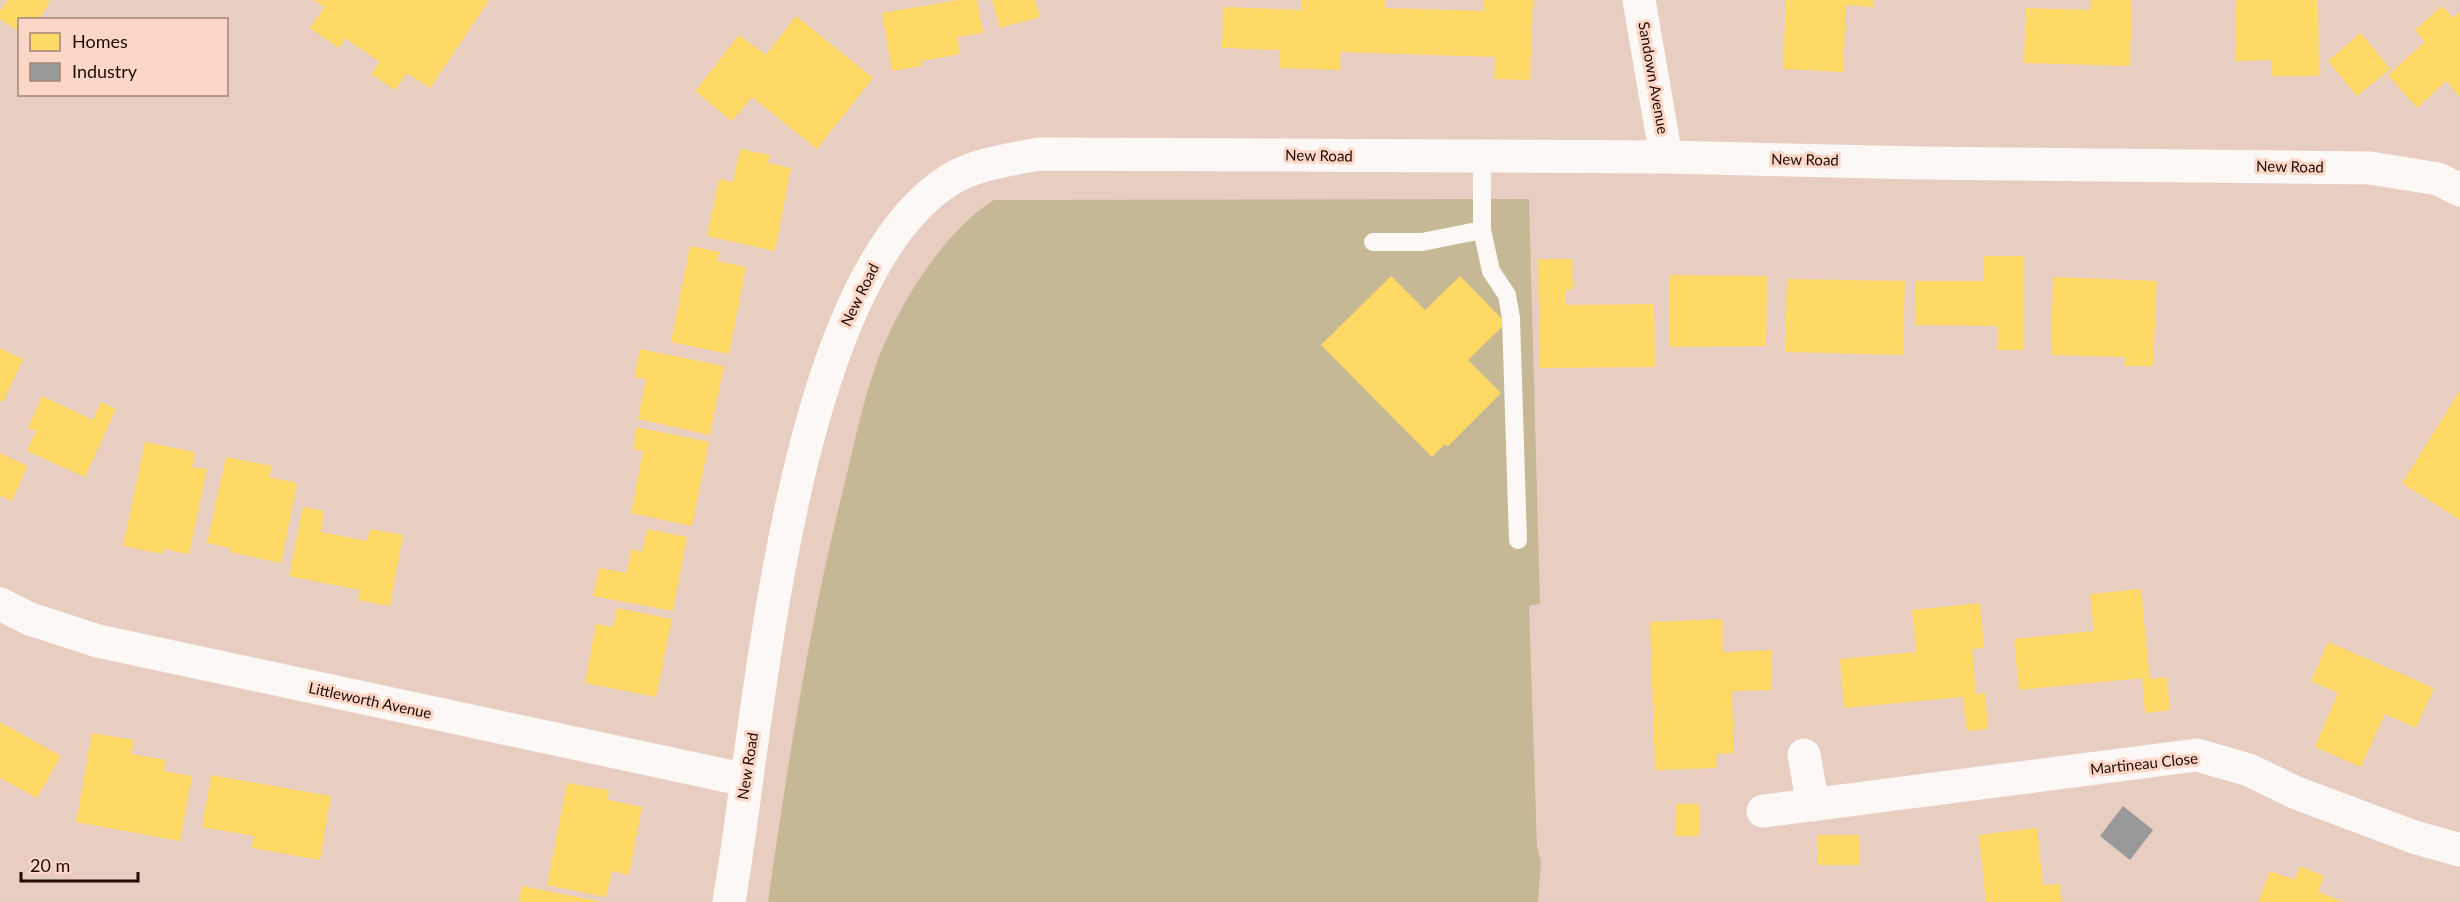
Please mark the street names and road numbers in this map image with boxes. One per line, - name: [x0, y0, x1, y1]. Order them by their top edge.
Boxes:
- street label: Sandown Avenue: [1635, 20, 1673, 136]
- street label: New Road: [1285, 145, 1353, 165]
- street label: New Road: [1771, 149, 1839, 169]
- street label: New Road: [2256, 156, 2324, 176]
- street label: New Road: [836, 260, 882, 329]
- street label: Littleworth Avenue: [307, 678, 433, 722]
- street label: New Road: [733, 731, 761, 801]
- street label: Martineau Close: [2089, 748, 2199, 778]

